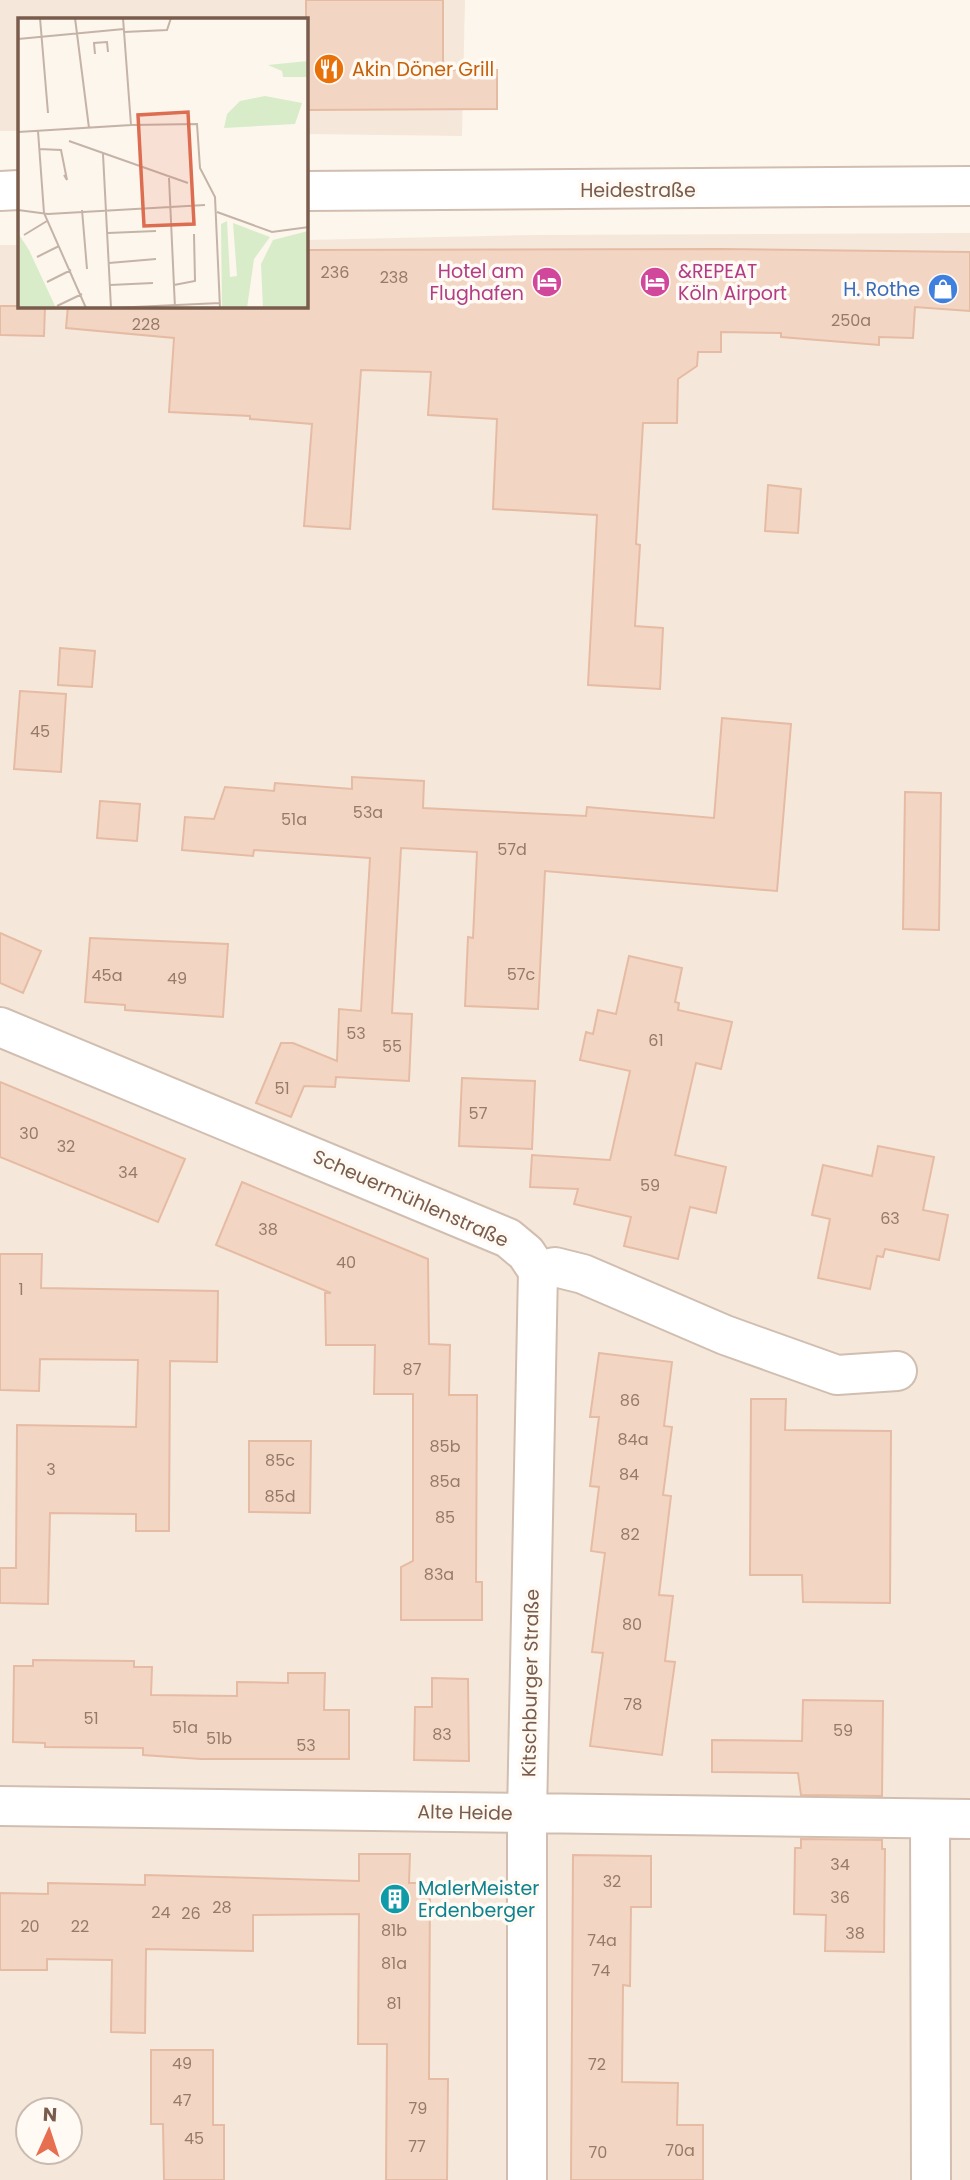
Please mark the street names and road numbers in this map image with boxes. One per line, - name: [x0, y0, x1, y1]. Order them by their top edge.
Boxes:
- street label: Heidestraße: [580, 177, 696, 204]
- street label: Scheuermühlenstraße: [309, 1143, 513, 1254]
- street label: Kitschburger Straße: [515, 1589, 546, 1777]
- street label: Alte Heide: [417, 1798, 513, 1827]

